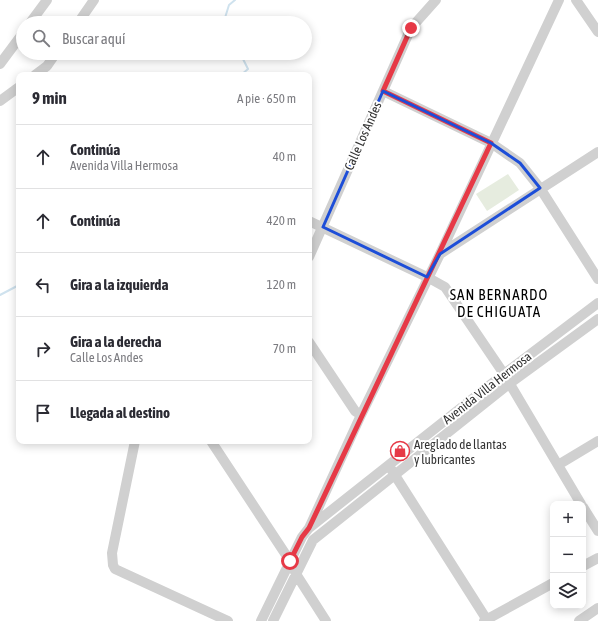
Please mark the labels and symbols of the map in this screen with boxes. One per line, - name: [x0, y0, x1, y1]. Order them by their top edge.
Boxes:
- route end: [402, 19, 420, 37]
- street label: Calle Los Andes: [341, 99, 385, 172]
- district label: SAN BERNARDO DE CHIGUATA: [450, 286, 548, 320]
- street label: Avenida Villa Hermosa: [440, 349, 534, 427]
- place label: Areglado de llantas y lubricantes: [414, 437, 507, 467]
- shop icon: Areglado de llantas y lubricantes: [389, 440, 411, 462]
- route start: [281, 552, 299, 570]

